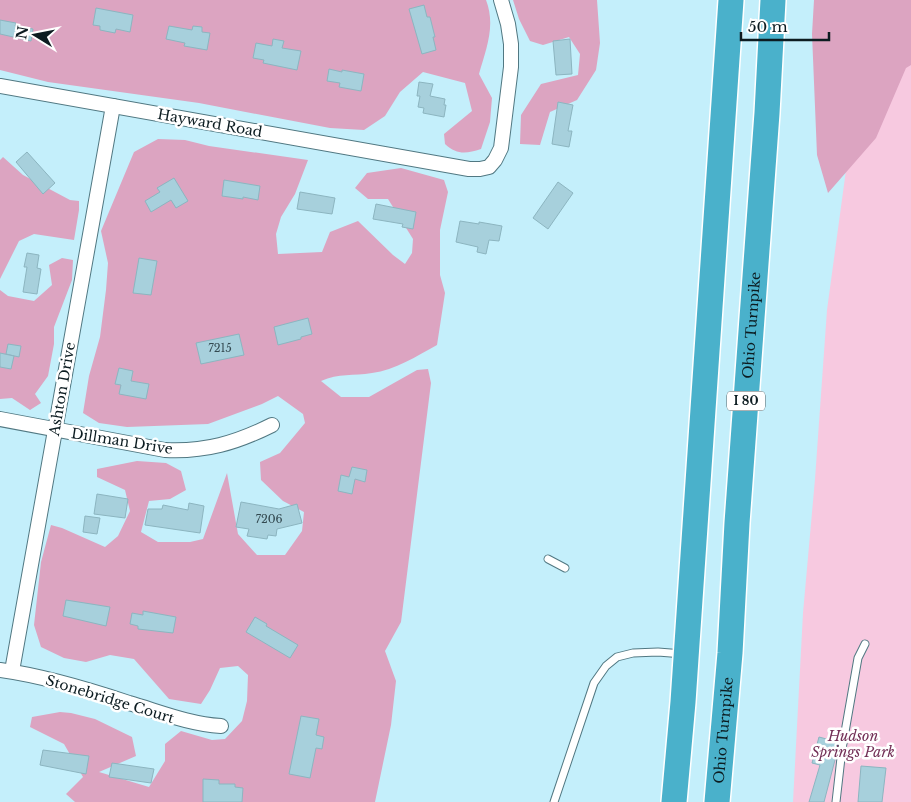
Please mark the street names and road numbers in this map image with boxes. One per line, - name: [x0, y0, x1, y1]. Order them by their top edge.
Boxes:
- street label: Hayward Road: [156, 105, 264, 141]
- street label: Ohio Turnpike: [739, 271, 764, 379]
- street label: Ashton Drive: [45, 341, 79, 438]
- road number: I 80: [727, 392, 765, 411]
- street label: Dillman Drive: [70, 424, 174, 458]
- street label: Stonebridge Court: [44, 671, 177, 727]
- street label: Ohio Turnpike: [710, 676, 737, 784]

